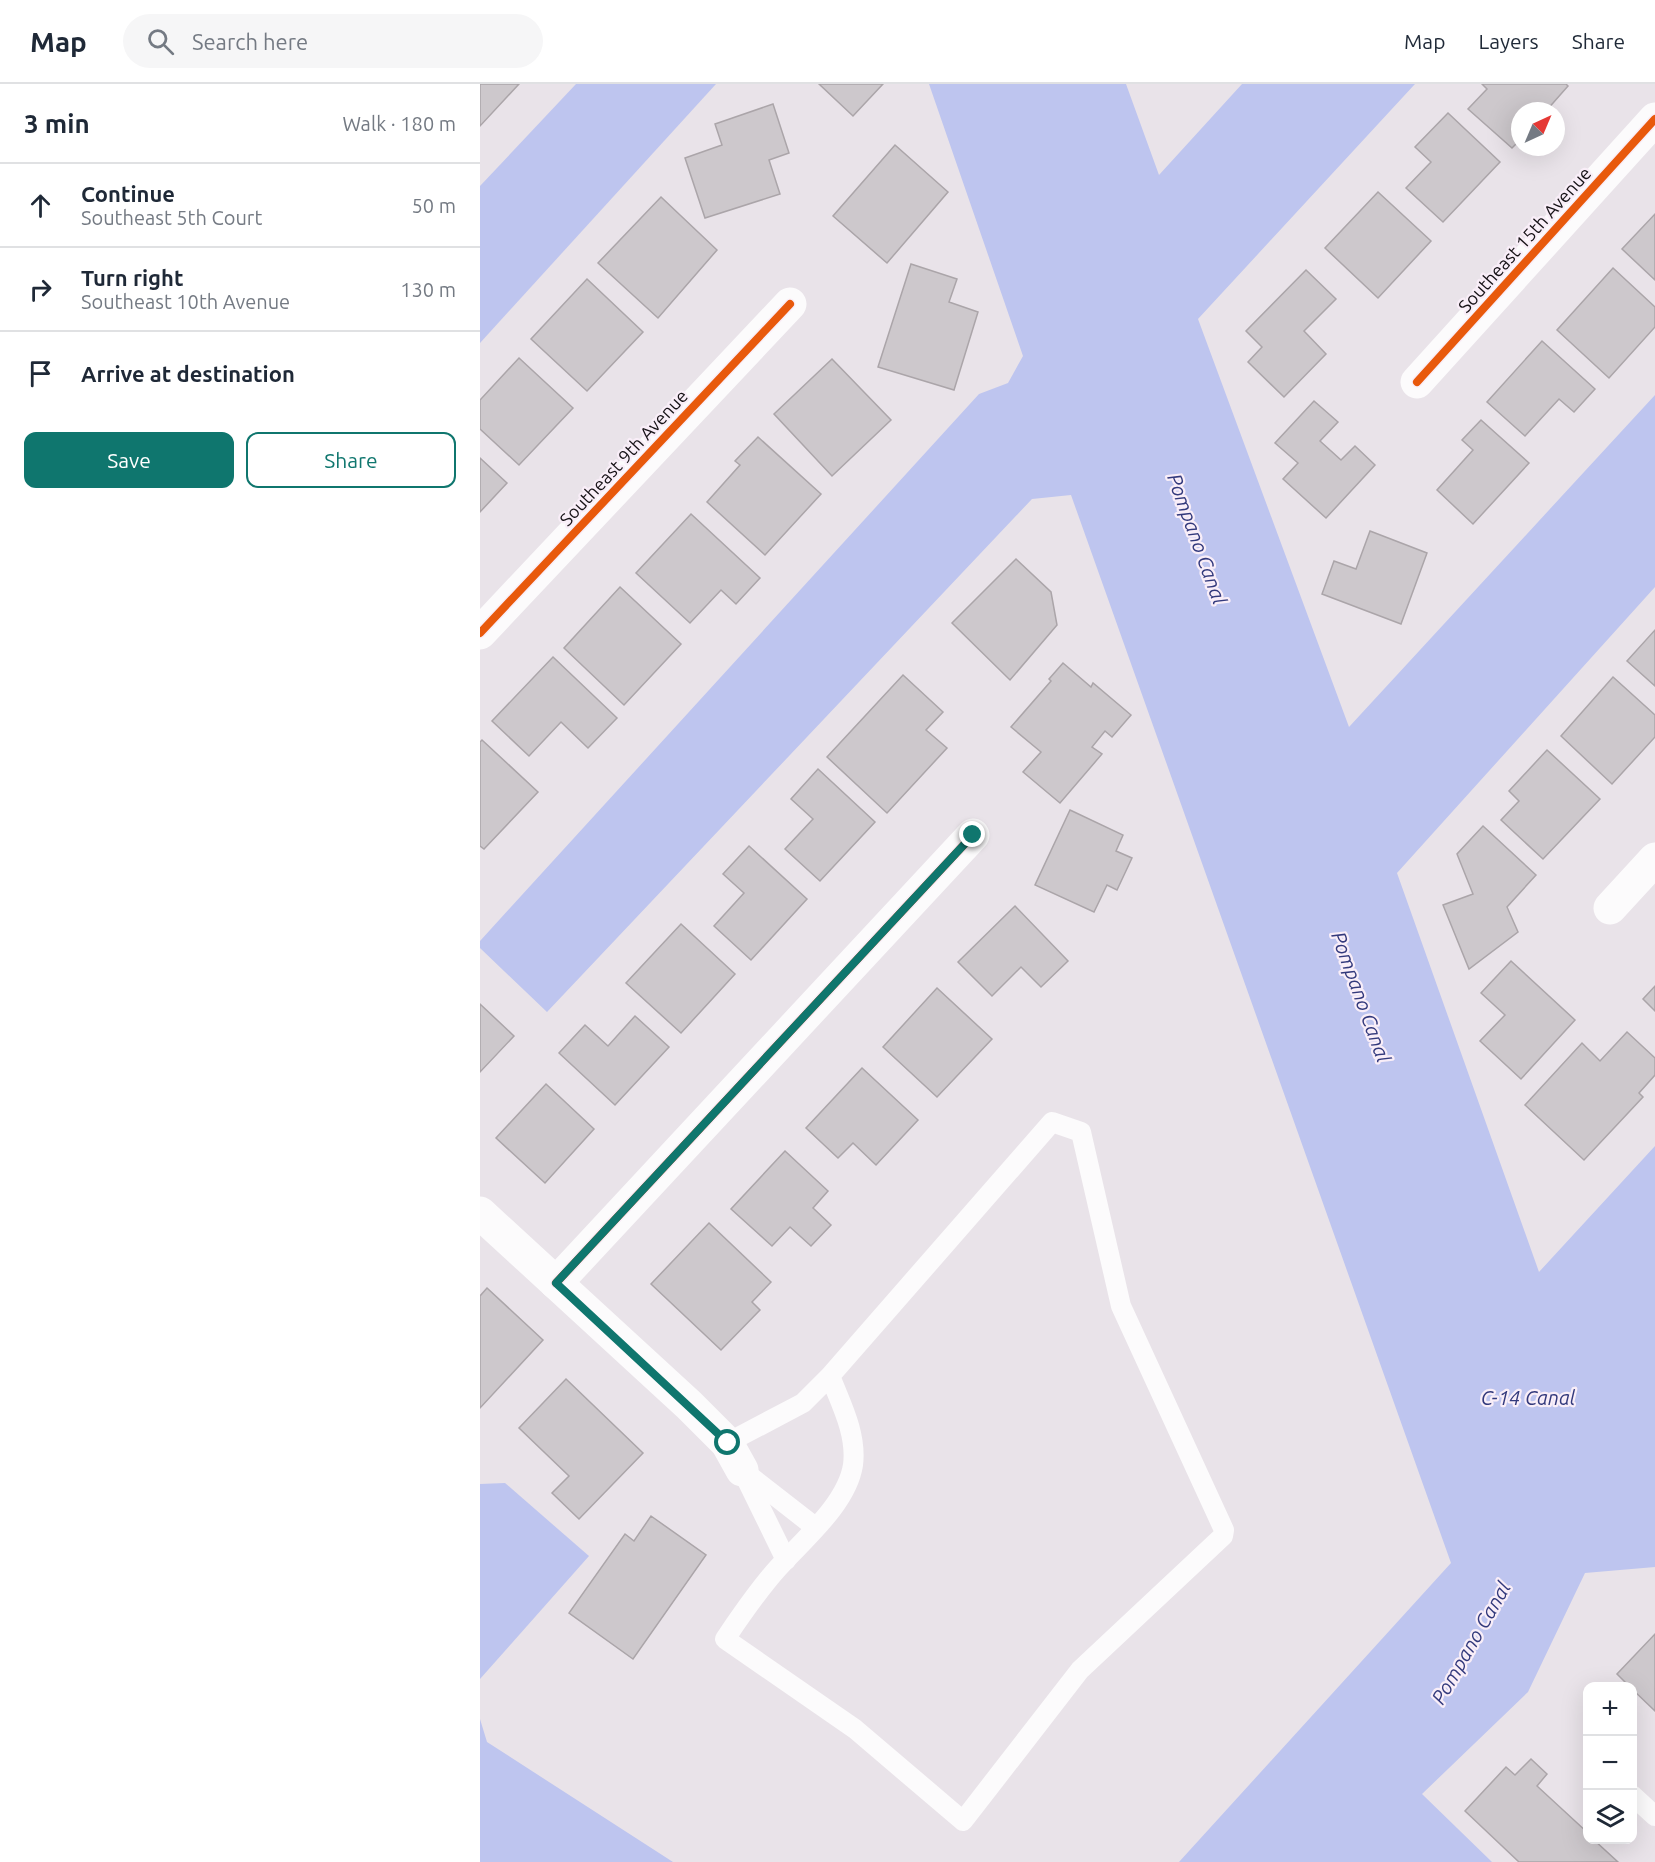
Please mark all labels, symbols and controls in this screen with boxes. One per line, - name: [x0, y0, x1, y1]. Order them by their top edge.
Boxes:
- search box: [123, 14, 543, 68]
- icon: search: [144, 25, 177, 58]
- text: Map: [30, 26, 87, 57]
- text: Search here: [192, 29, 308, 54]
- text: Map: [1404, 29, 1445, 53]
- text: Layers: [1478, 29, 1539, 53]
- text: Share: [1572, 29, 1625, 53]
- north arrow: [1511, 102, 1565, 156]
- text: 3 min: [24, 109, 90, 138]
- text: Walk · 180 m: [343, 112, 456, 135]
- street label: Southeast 15th Avenue: [1454, 163, 1595, 316]
- text: Continue: [81, 181, 175, 206]
- icon: ahead: [24, 189, 57, 222]
- text: 50 m: [412, 194, 456, 217]
- text: Southeast 5th Court: [81, 206, 262, 229]
- text: Turn right: [81, 265, 183, 290]
- icon: right: [24, 273, 57, 306]
- text: 130 m: [400, 278, 456, 301]
- text: Southeast 10th Avenue: [81, 290, 290, 313]
- icon: arrive: [24, 357, 57, 390]
- text: Arrive at destination: [81, 361, 295, 386]
- street label: Southeast 9th Avenue: [555, 385, 691, 529]
- button: Save: [24, 432, 234, 488]
- button: Share: [246, 432, 456, 488]
- water label: Pompano Canal: [1163, 470, 1232, 608]
- route end: [959, 821, 985, 847]
- water label: Pompano Canal: [1327, 928, 1396, 1066]
- water label: C-14 Canal: [1481, 1386, 1576, 1409]
- route start: [714, 1429, 740, 1455]
- water label: Pompano Canal: [1426, 1577, 1515, 1708]
- map controls: [1583, 1682, 1637, 1844]
- button: +: [1583, 1682, 1637, 1736]
- button: −: [1583, 1736, 1637, 1790]
- button: layers: [1583, 1790, 1637, 1844]

